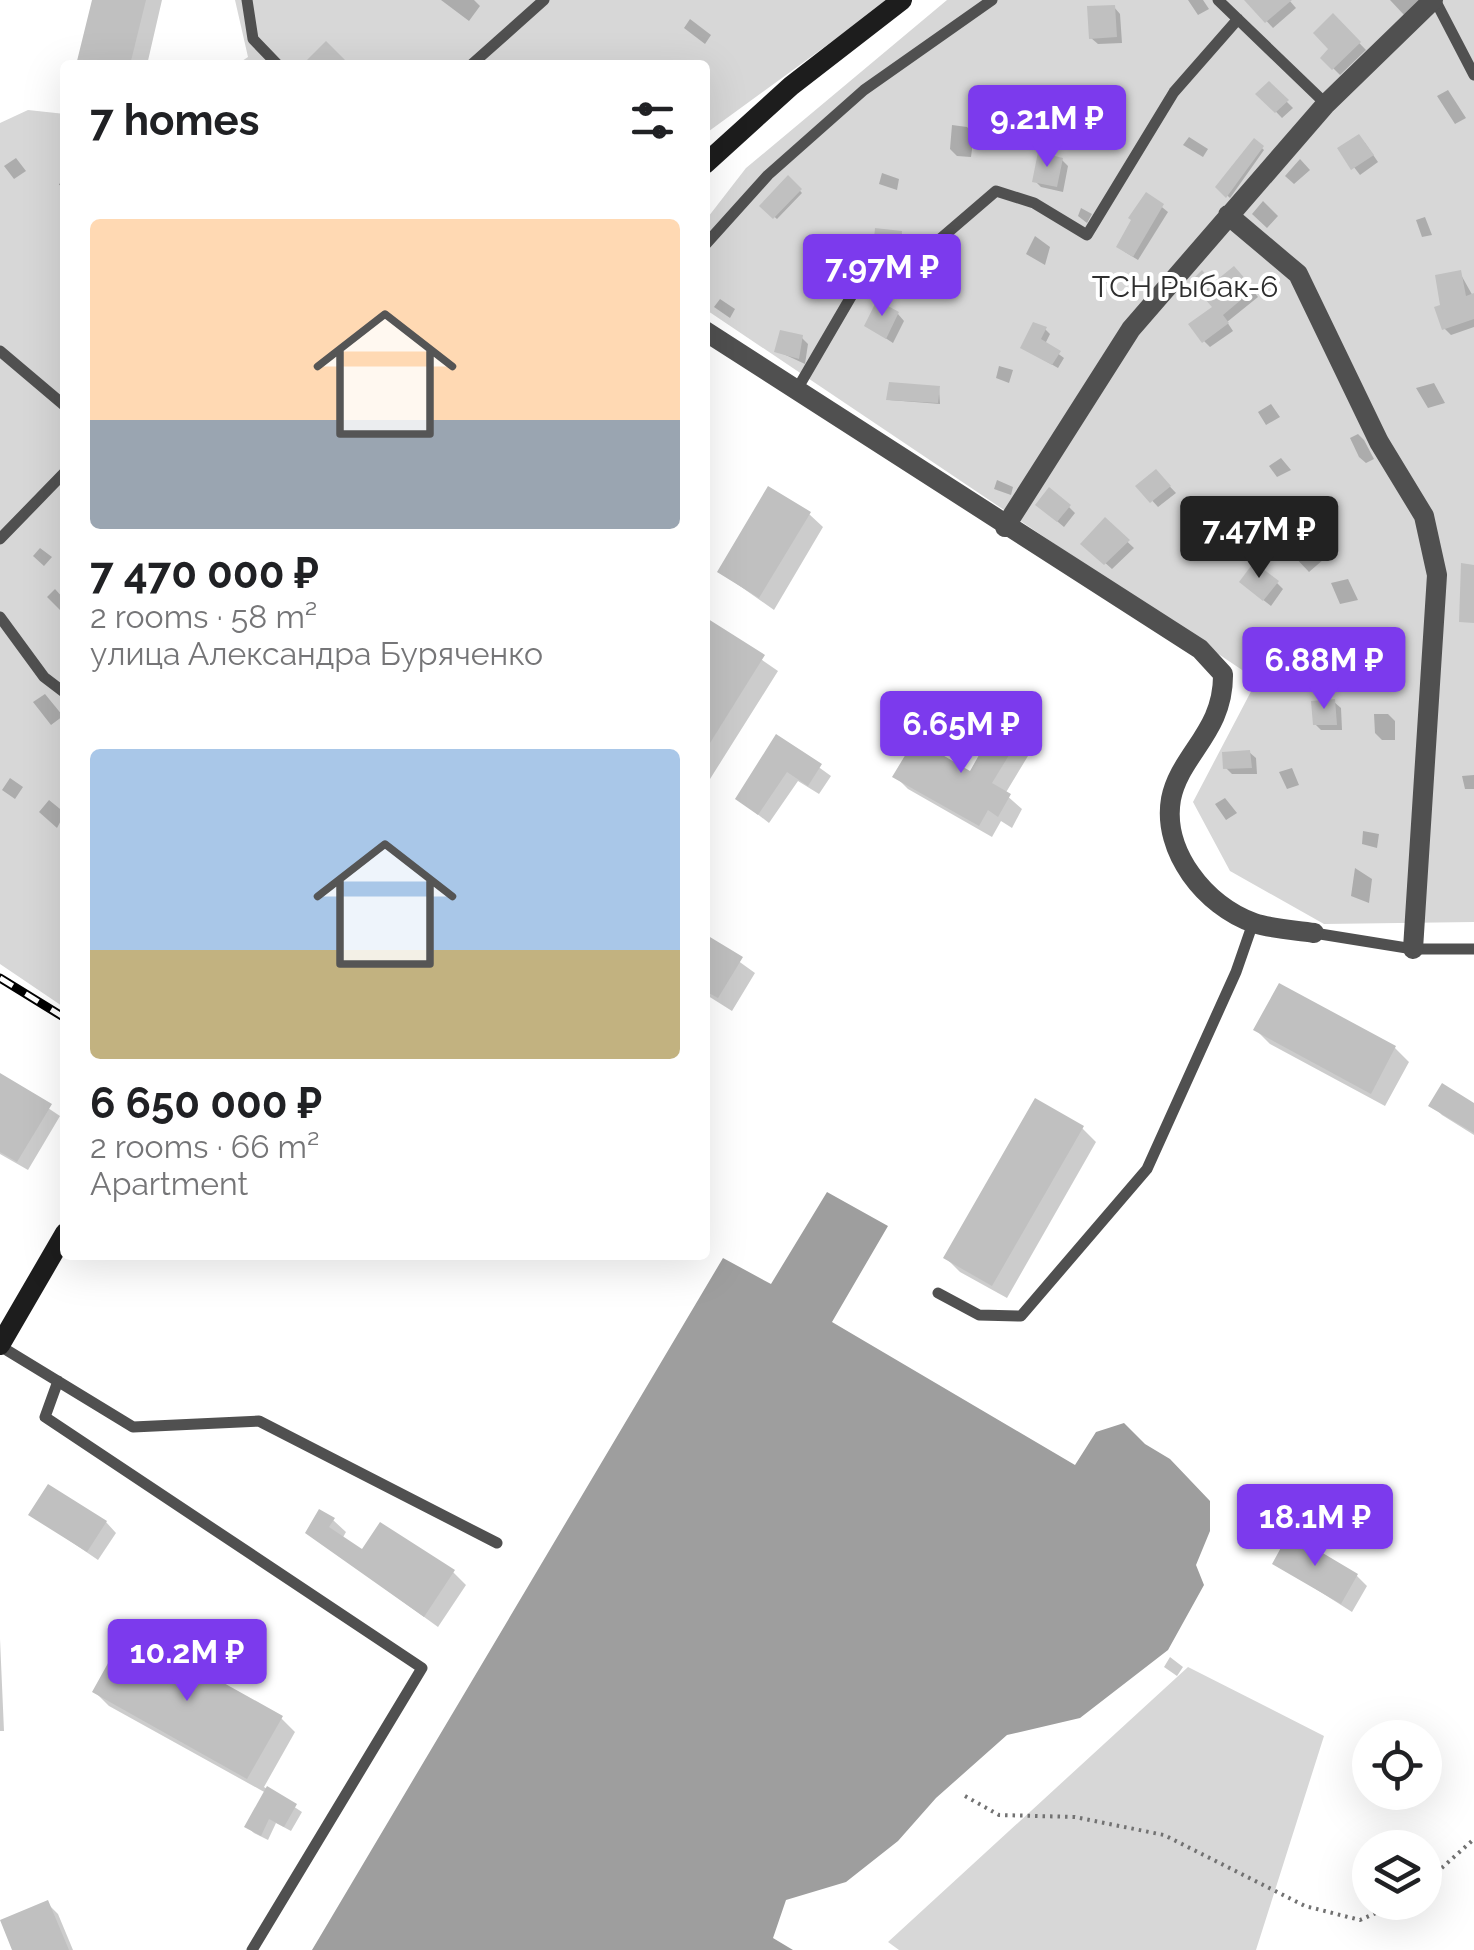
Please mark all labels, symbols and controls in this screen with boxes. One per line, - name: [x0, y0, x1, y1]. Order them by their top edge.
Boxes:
- pin: 9.21M ₽: [955, 85, 1139, 170]
- icon: filters: [625, 93, 680, 148]
- text: 7 homes: [90, 96, 259, 145]
- text: 9.21M ₽: [990, 99, 1104, 136]
- pin: 7.97M ₽: [790, 234, 974, 319]
- text: 7.97M ₽: [825, 248, 939, 285]
- park label: ТСН Рыбак-6: [1092, 269, 1278, 304]
- icon: home: [295, 284, 475, 464]
- pin: 7.47M ₽: [1167, 496, 1351, 581]
- text: 7.47M ₽: [1202, 510, 1316, 547]
- text: 7 470 000 ₽: [90, 549, 319, 598]
- text: 2 rooms · 58 m²: [90, 598, 317, 635]
- pin: 6.88M ₽: [1232, 627, 1416, 712]
- text: улица Александра Буряченко: [90, 635, 543, 672]
- text: 6.88M ₽: [1264, 641, 1384, 678]
- pin: 6.65M ₽: [869, 691, 1053, 776]
- text: 6.65M ₽: [902, 705, 1020, 742]
- icon: home: [295, 814, 475, 994]
- text: 6 650 000 ₽: [90, 1079, 322, 1128]
- text: 2 rooms · 66 m²: [90, 1128, 319, 1165]
- text: Apartment: [90, 1165, 248, 1202]
- pin: 18.1M ₽: [1223, 1484, 1407, 1569]
- text: 18.1M ₽: [1259, 1498, 1371, 1535]
- pin: 10.2M ₽: [95, 1619, 279, 1704]
- text: 10.2M ₽: [130, 1633, 244, 1670]
- map controls: [1352, 1720, 1442, 1920]
- button: locate: [1352, 1720, 1442, 1810]
- button: layers: [1352, 1830, 1442, 1920]

